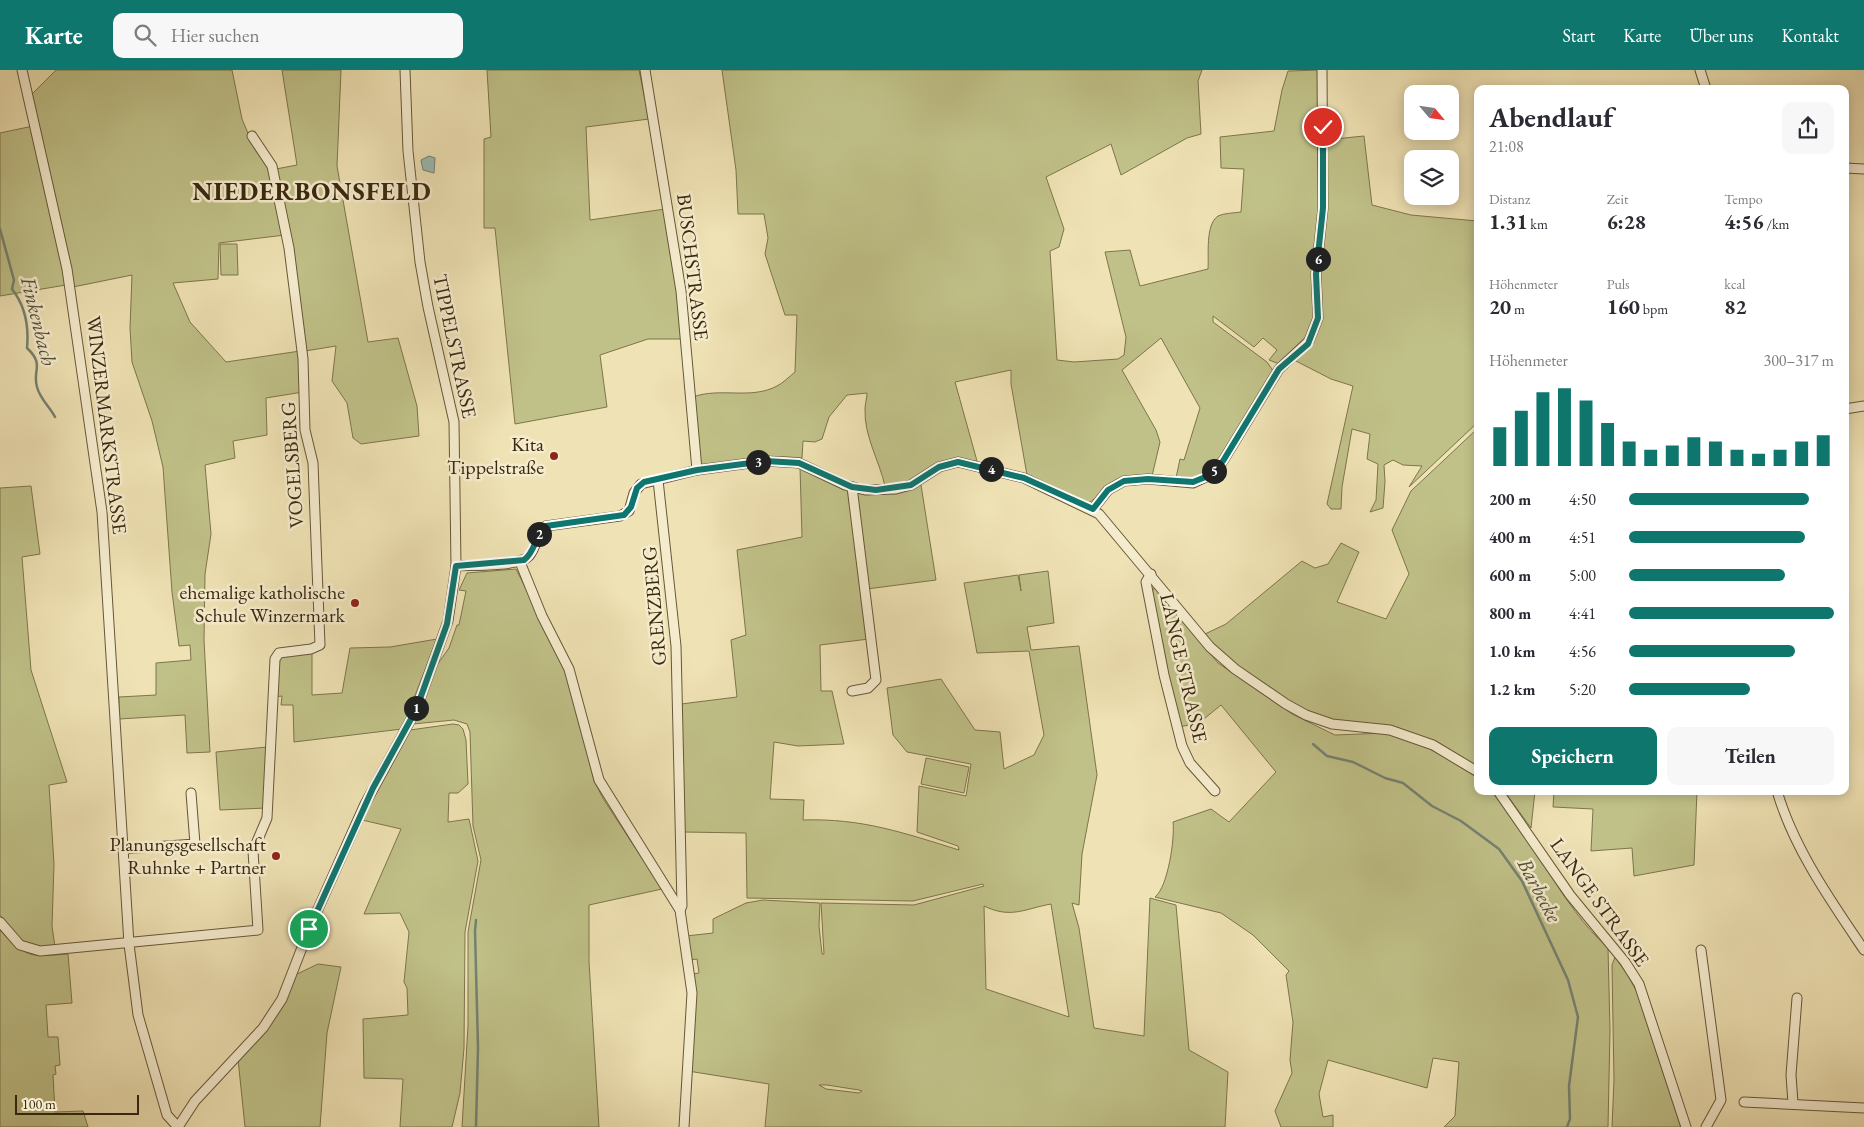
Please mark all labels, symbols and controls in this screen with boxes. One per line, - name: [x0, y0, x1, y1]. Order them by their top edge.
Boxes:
- search box: [113, 13, 463, 58]
- text: Karte: [25, 20, 83, 51]
- icon: search: [131, 21, 159, 49]
- text: Hier suchen: [171, 23, 260, 48]
- text: Start: [1562, 24, 1595, 47]
- text: Karte: [1623, 24, 1661, 47]
- text: Über uns: [1689, 24, 1753, 47]
- text: Kontakt: [1781, 24, 1839, 47]
- north arrow: [1404, 85, 1459, 140]
- map controls: [1404, 85, 1459, 205]
- text: Abendlauf: [1489, 99, 1613, 135]
- button: share: [1782, 102, 1834, 154]
- pin: [1302, 106, 1344, 148]
- icon: check: [1309, 113, 1337, 141]
- text: 21:08: [1489, 136, 1524, 157]
- button: layers: [1404, 150, 1459, 205]
- district label: NIEDERBONSFELD: [192, 175, 432, 207]
- text: Distanz: [1489, 190, 1530, 208]
- text: Zeit: [1607, 190, 1628, 208]
- text: Tempo: [1724, 190, 1763, 208]
- street label: BUSCHSTRASSE: [671, 192, 715, 342]
- text: 1.31: [1489, 208, 1528, 235]
- text: 6:28: [1607, 208, 1646, 235]
- text: 4:56: [1724, 208, 1764, 235]
- text: km: [1528, 215, 1548, 233]
- text: /km: [1764, 215, 1789, 233]
- pin: 6: [1306, 246, 1330, 272]
- text: 6: [1315, 250, 1322, 268]
- street label: TIPPELSTRASSE: [427, 272, 483, 420]
- water label: Finkenbach: [15, 273, 63, 368]
- text: Höhenmeter: [1489, 275, 1558, 293]
- text: Puls: [1607, 275, 1630, 293]
- text: kcal: [1724, 275, 1745, 293]
- text: 20: [1489, 293, 1511, 320]
- text: 160: [1607, 293, 1640, 320]
- text: 82: [1724, 293, 1747, 320]
- text: m: [1511, 300, 1525, 318]
- text: bpm: [1640, 300, 1668, 318]
- street label: WINZERMARKSTRASSE: [81, 314, 133, 536]
- text: Höhenmeter: [1489, 350, 1568, 371]
- text: 300–317 m: [1763, 350, 1834, 371]
- street label: VOGELSBERG: [275, 401, 309, 529]
- place label: Kita Tippelstraße: [447, 431, 544, 480]
- marker: Kita Tippelstraße: [548, 450, 560, 462]
- pin: 3: [746, 450, 770, 474]
- text: 3: [755, 453, 762, 471]
- pin: 4: [978, 456, 1004, 482]
- pin: 5: [1202, 458, 1226, 484]
- text: 4: [988, 460, 995, 478]
- text: 5: [1211, 462, 1218, 480]
- text: 200 m: [1489, 489, 1531, 510]
- text: 4:50: [1569, 489, 1596, 510]
- pin: 2: [526, 522, 552, 546]
- text: 2: [536, 525, 543, 543]
- text: 400 m: [1489, 527, 1531, 548]
- text: 4:51: [1569, 527, 1596, 548]
- street label: GRENZBERG: [636, 545, 672, 667]
- text: 600 m: [1489, 565, 1531, 586]
- text: 5:00: [1569, 565, 1596, 586]
- place label: ehemalige katholische Schule Winzermark: [179, 579, 346, 628]
- street label: LANGE STRASSE: [1154, 591, 1214, 745]
- marker: ehemalige katholische Schule Winzermark: [349, 597, 361, 609]
- text: 800 m: [1489, 603, 1531, 624]
- text: 4:41: [1569, 603, 1596, 624]
- text: 1.0 km: [1489, 641, 1535, 662]
- text: 4:56: [1569, 641, 1596, 662]
- text: 1.2 km: [1489, 679, 1535, 700]
- text: 5:20: [1569, 679, 1596, 700]
- pin: 1: [404, 696, 428, 720]
- text: 1: [413, 699, 420, 717]
- button: Speichern: [1489, 727, 1657, 785]
- button: Teilen: [1667, 727, 1834, 785]
- place label: Planungsgesellschaft Ruhnke + Partner: [109, 831, 267, 880]
- street label: LANGE STRASSE: [1545, 833, 1655, 971]
- marker: Planungsgesellschaft Ruhnke + Partner: [270, 850, 282, 862]
- water label: Barbecke: [1511, 852, 1569, 928]
- pin: [288, 908, 330, 950]
- icon: arrive: [295, 915, 323, 943]
- scale bar: [15, 1092, 139, 1115]
- text: 100 m: [22, 1095, 56, 1113]

